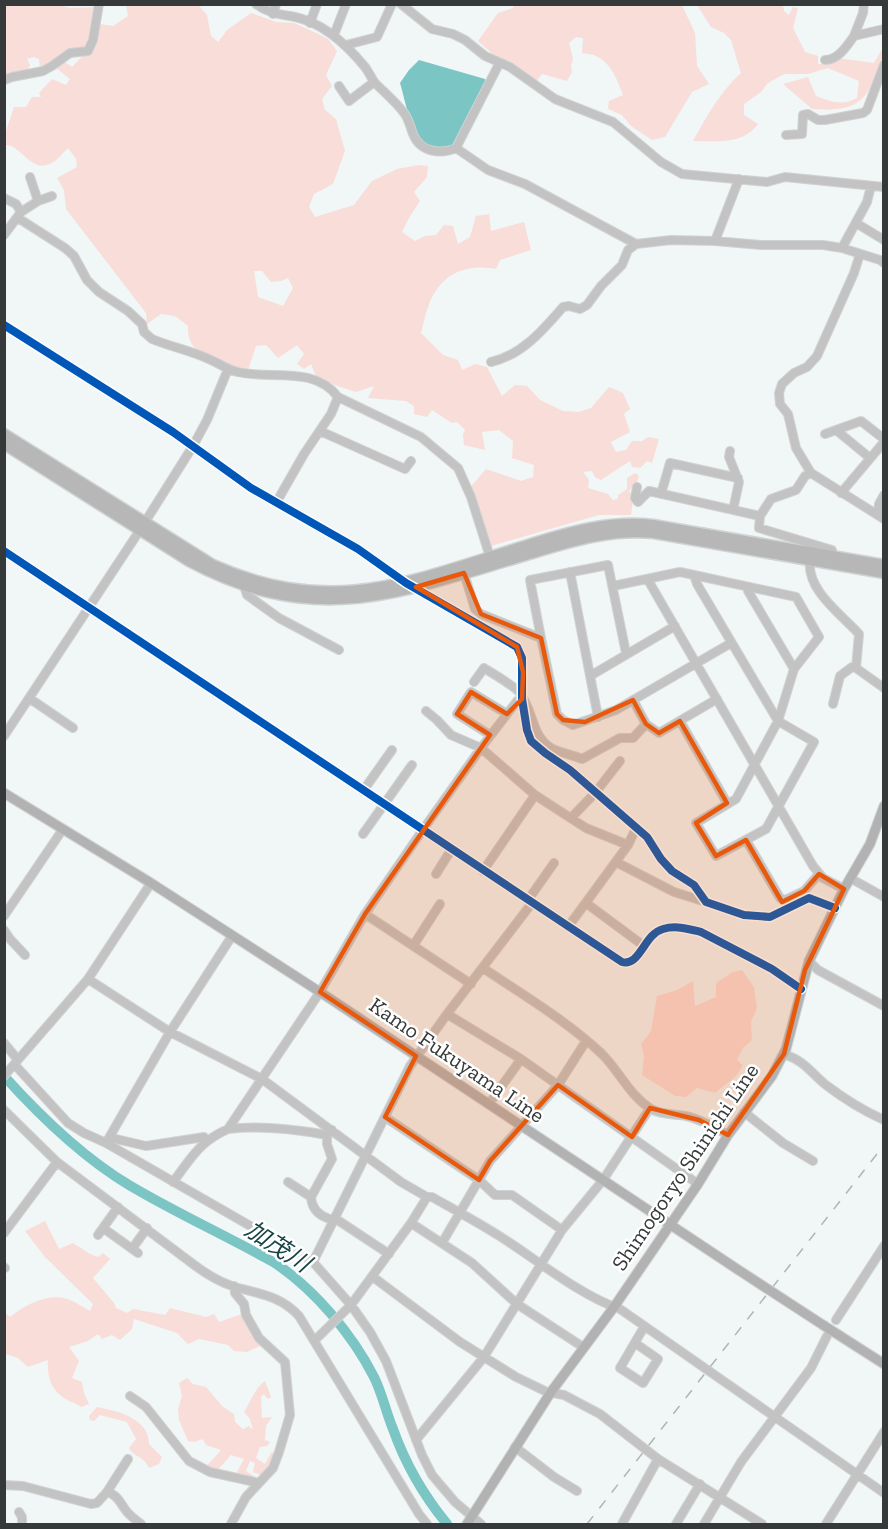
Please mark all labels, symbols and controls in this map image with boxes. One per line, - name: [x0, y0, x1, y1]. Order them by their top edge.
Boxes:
- street label: Kamo Fukuyama Line: [364, 991, 550, 1129]
- street label: Shimogoryo Shinichi Line: [606, 1058, 764, 1276]
- water label: 加茂川: [240, 1214, 319, 1279]

